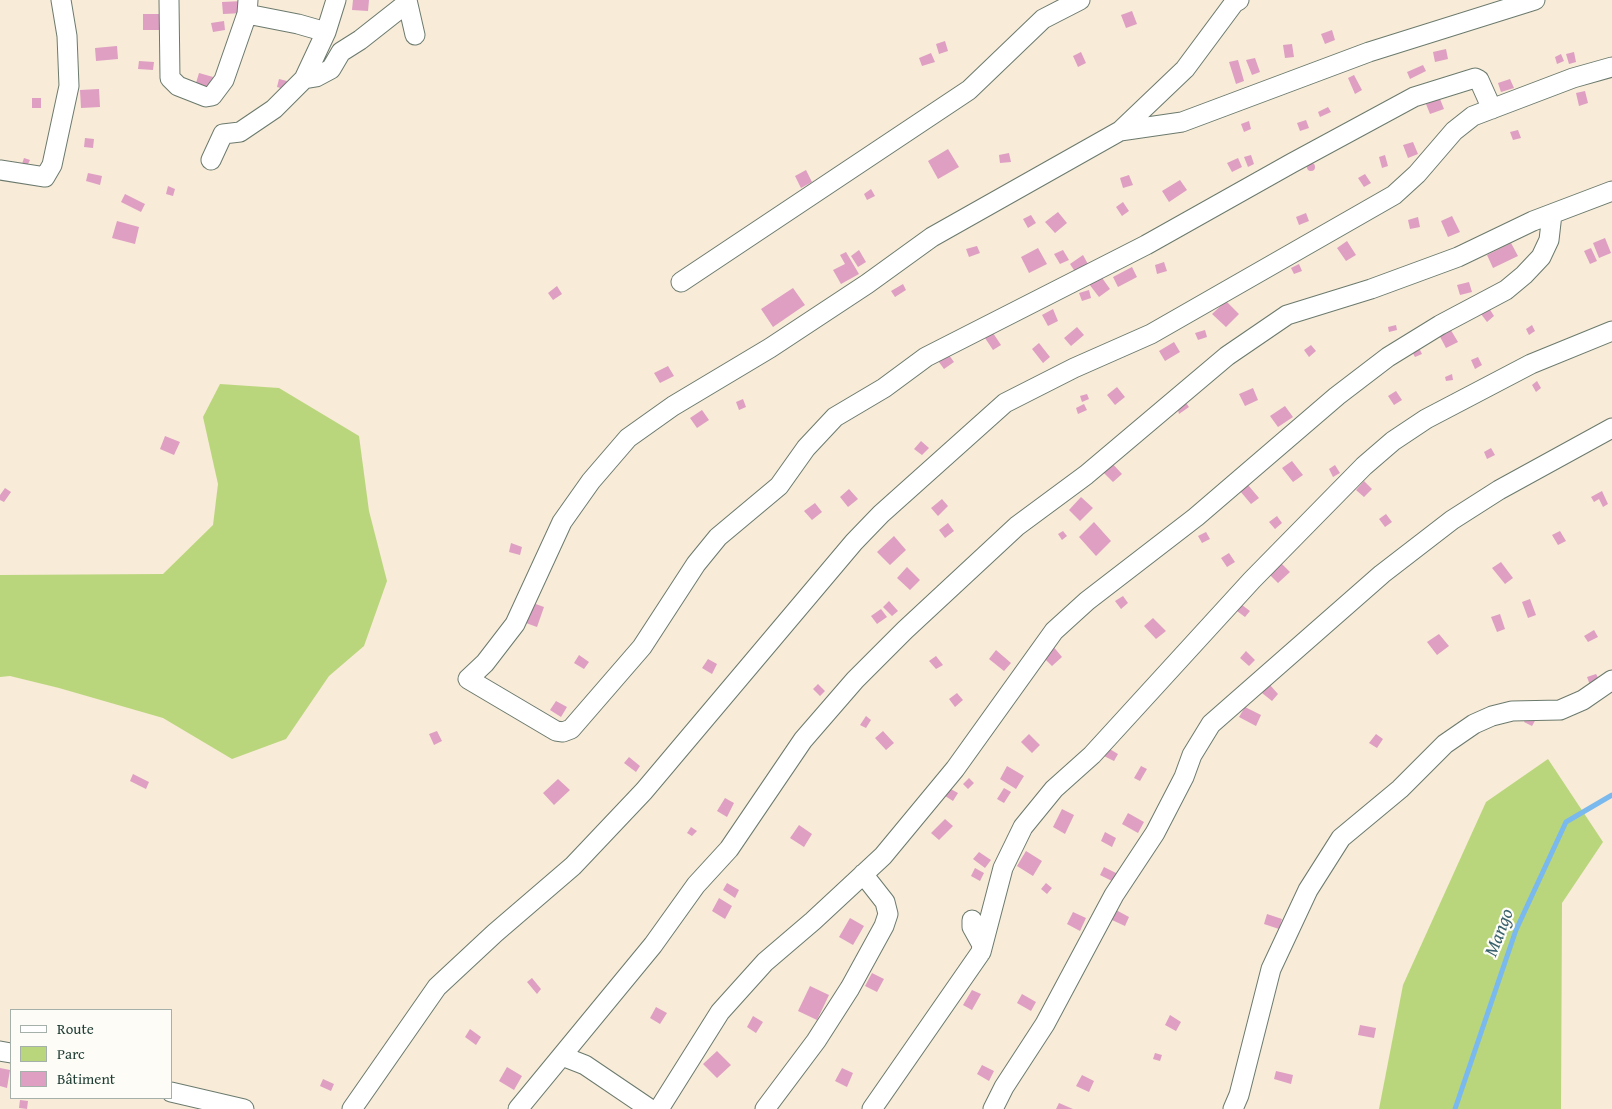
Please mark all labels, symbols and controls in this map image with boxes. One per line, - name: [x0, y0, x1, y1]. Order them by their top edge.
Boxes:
- water label: Mango: [1481, 906, 1519, 960]
- legend: [10, 1009, 172, 1099]
- text: Route: [57, 1018, 94, 1039]
- text: Parc: [57, 1043, 85, 1064]
- text: Bâtiment: [57, 1068, 115, 1089]

